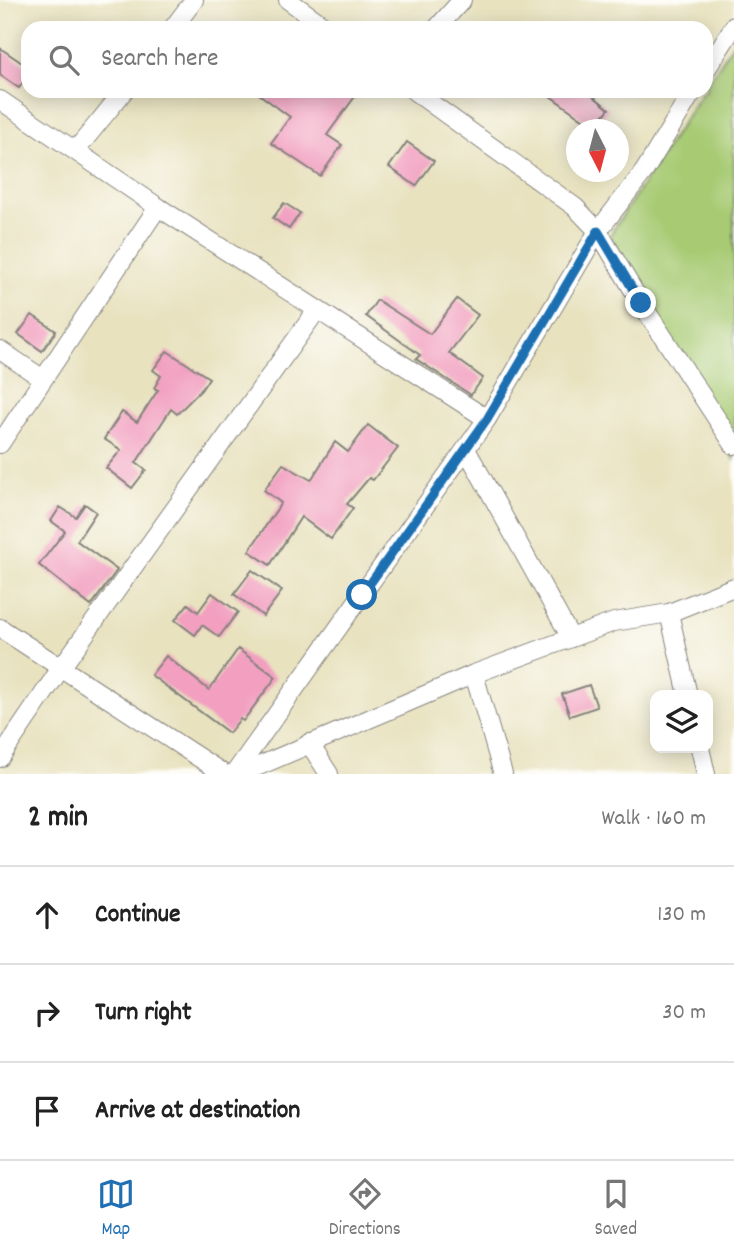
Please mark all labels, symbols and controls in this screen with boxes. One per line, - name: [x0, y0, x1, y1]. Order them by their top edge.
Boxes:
- search box: [21, 21, 713, 98]
- icon: search: [45, 41, 83, 79]
- text: Search here: [101, 41, 219, 78]
- north arrow: [566, 119, 629, 182]
- route end: [625, 287, 656, 318]
- route start: [346, 579, 377, 610]
- map controls: [650, 690, 713, 753]
- button: layers: [650, 690, 713, 753]
- text: 2 min: [28, 798, 88, 841]
- text: Walk · 160 m: [601, 803, 706, 836]
- icon: ahead: [28, 896, 66, 934]
- text: Continue: [95, 897, 180, 934]
- text: 130 m: [657, 899, 706, 932]
- icon: right: [28, 994, 66, 1032]
- text: Turn right: [95, 995, 192, 1032]
- text: 30 m: [662, 997, 706, 1030]
- icon: arrive: [28, 1092, 66, 1130]
- text: Arrive at destination: [95, 1093, 300, 1130]
- tab: Map: [97, 1175, 135, 1244]
- tab: Directions: [329, 1175, 401, 1244]
- tab: Saved: [595, 1175, 637, 1244]

